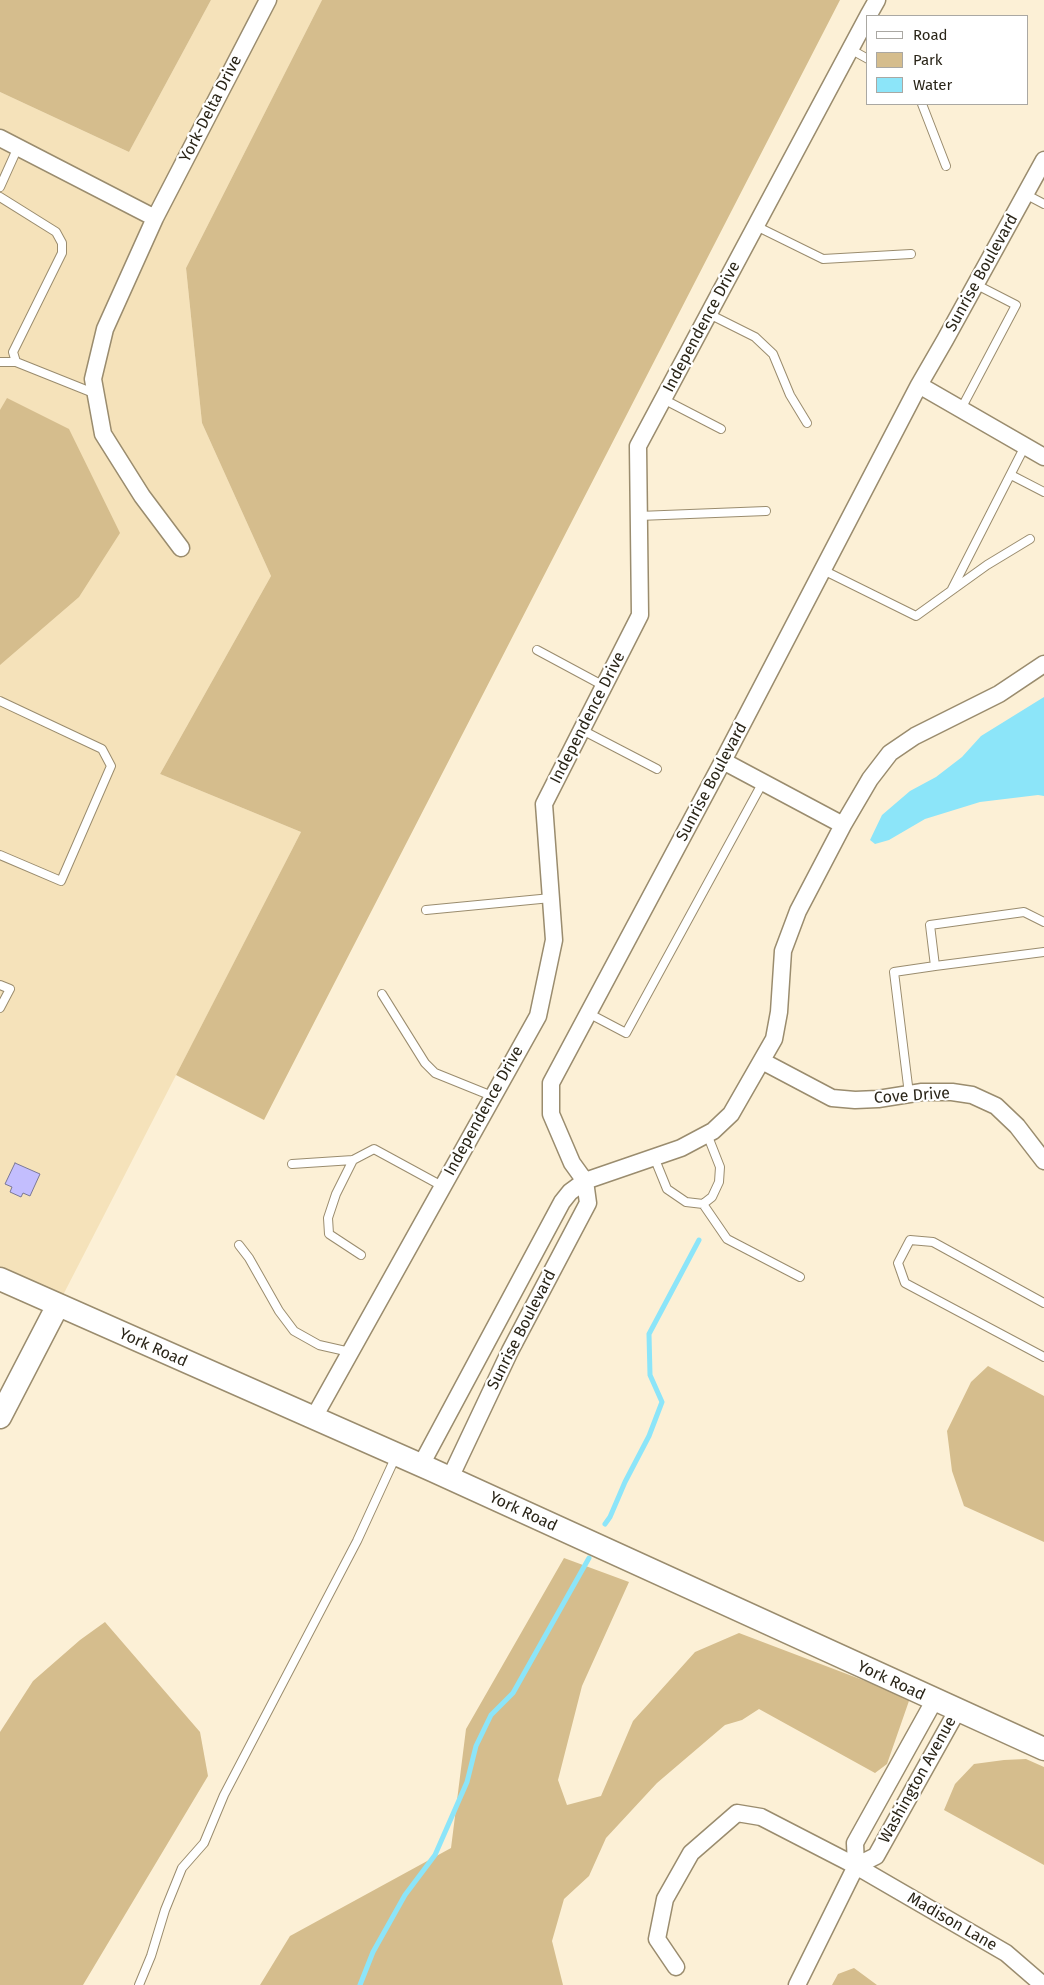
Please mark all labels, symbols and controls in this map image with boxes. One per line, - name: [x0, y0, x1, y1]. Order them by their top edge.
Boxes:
- legend: [866, 15, 1029, 105]
- text: Road: [913, 26, 948, 44]
- text: Park: [913, 51, 943, 69]
- street label: York-Delta Drive: [176, 52, 246, 166]
- text: Water: [913, 76, 952, 94]
- street label: Sunrise Boulevard: [942, 211, 1022, 335]
- street label: Independence Drive: [659, 258, 745, 396]
- street label: Independence Drive: [546, 649, 630, 787]
- street label: Sunrise Boulevard: [673, 719, 751, 845]
- street label: Independence Drive: [440, 1043, 528, 1179]
- street label: Cove Drive: [873, 1084, 951, 1108]
- street label: Sunrise Boulevard: [484, 1267, 560, 1393]
- street label: York Road: [116, 1324, 190, 1372]
- street label: York Road: [486, 1488, 560, 1536]
- street label: York Road: [854, 1657, 928, 1705]
- street label: Washington Avenue: [875, 1713, 961, 1847]
- street label: Madison Lane: [904, 1889, 1000, 1955]

